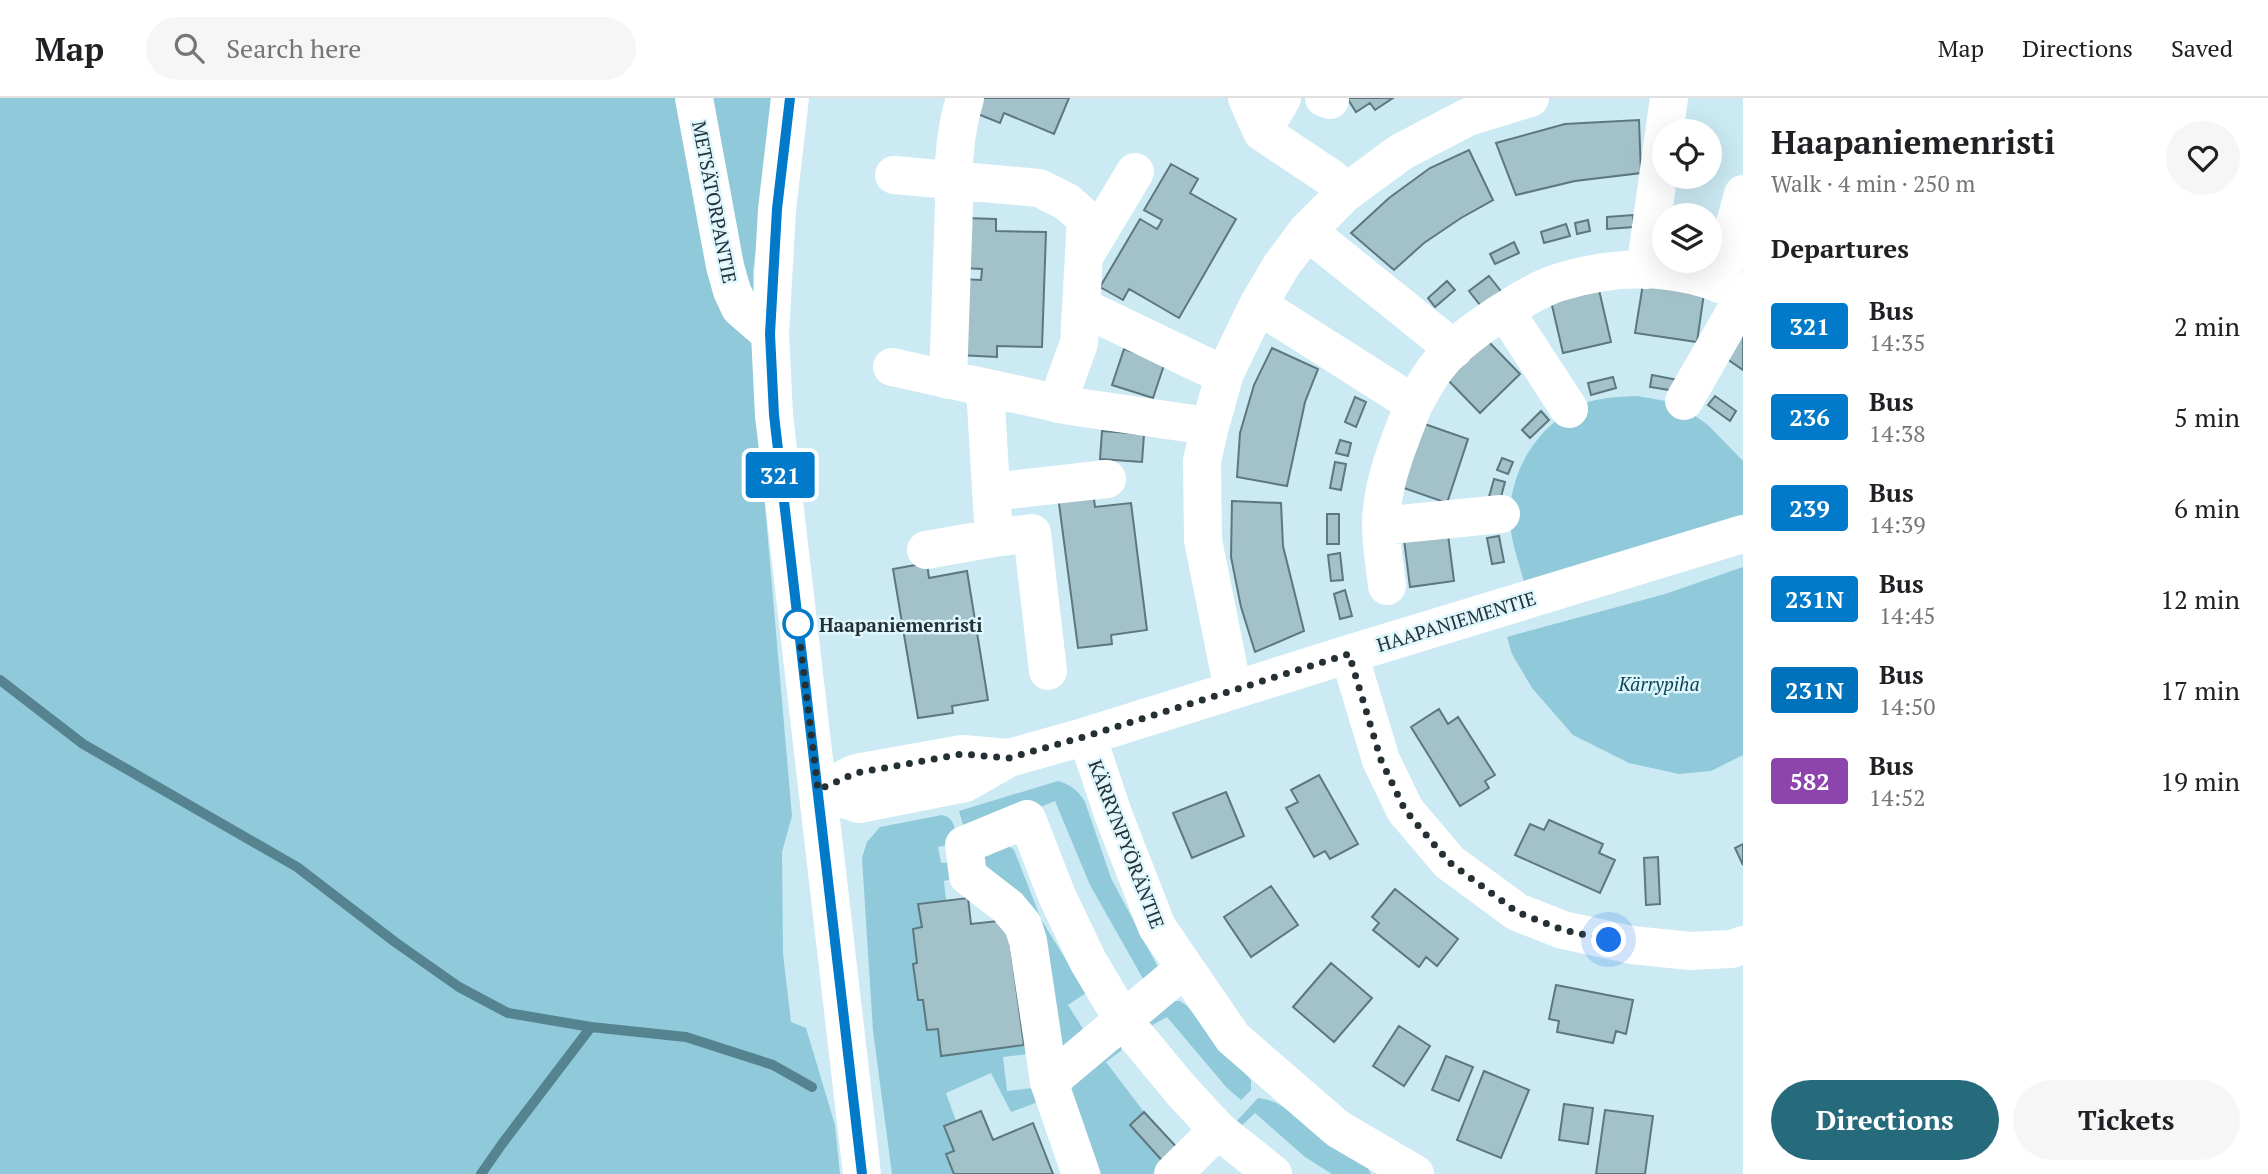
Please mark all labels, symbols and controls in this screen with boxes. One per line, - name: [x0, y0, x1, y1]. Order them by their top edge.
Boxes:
- search box: [146, 17, 636, 80]
- text: Map: [35, 27, 104, 70]
- icon: search: [170, 29, 208, 67]
- text: Search here: [226, 31, 361, 65]
- text: Map: [1938, 32, 1984, 64]
- text: Directions: [2022, 32, 2133, 64]
- text: Saved: [2171, 32, 2233, 64]
- street label: METSÄTORPANTIE: [687, 119, 743, 285]
- map controls: [1652, 119, 1722, 273]
- button: locate: [1652, 119, 1722, 189]
- text: Haapaniemenristi: [1771, 120, 2055, 163]
- button: heart: [2166, 121, 2240, 195]
- text: Walk · 4 min · 250 m: [1771, 168, 1975, 199]
- button: layers: [1652, 203, 1722, 273]
- text: Departures: [1771, 231, 1909, 265]
- text: Bus: [1869, 293, 1914, 327]
- text: 2 min: [2174, 309, 2240, 343]
- text: 321: [1789, 310, 1830, 342]
- text: 14:35: [1869, 327, 1926, 358]
- text: Bus: [1869, 384, 1914, 418]
- text: 5 min: [2174, 400, 2240, 434]
- text: 236: [1789, 401, 1830, 433]
- text: 14:38: [1869, 418, 1926, 449]
- line badge: 321: [740, 452, 820, 498]
- text: 321: [760, 459, 800, 491]
- text: Bus: [1869, 475, 1914, 509]
- text: 6 min: [2174, 491, 2240, 525]
- text: 239: [1789, 492, 1830, 524]
- text: 14:39: [1869, 509, 1926, 540]
- text: Bus: [1879, 566, 1924, 600]
- text: 12 min: [2160, 582, 2240, 616]
- text: 231N: [1785, 583, 1844, 615]
- street label: HAAPANIEMENTIE: [1373, 585, 1539, 657]
- text: 14:45: [1879, 600, 1935, 631]
- marker: Haapaniemenristi: [783, 609, 813, 639]
- place label: Haapaniemenristi: [819, 612, 983, 637]
- text: Bus: [1879, 657, 1924, 691]
- park label: Kärrypiha: [1617, 671, 1700, 696]
- text: 17 min: [2160, 673, 2240, 707]
- text: 231N: [1785, 674, 1844, 706]
- text: 14:50: [1879, 691, 1935, 722]
- text: Bus: [1869, 748, 1914, 782]
- street label: KÄRRYNPYÖRÄNTIE: [1083, 756, 1171, 932]
- text: 19 min: [2160, 764, 2240, 798]
- text: 582: [1789, 765, 1830, 797]
- text: 14:52: [1869, 782, 1926, 813]
- your location: [1591, 922, 1626, 957]
- button: Directions: [1771, 1080, 1999, 1160]
- button: Tickets: [2013, 1080, 2240, 1160]

